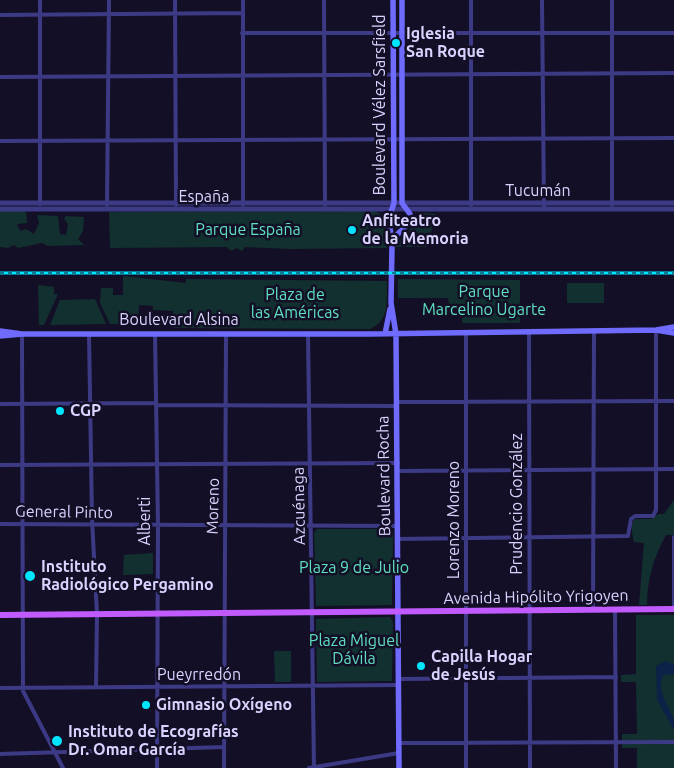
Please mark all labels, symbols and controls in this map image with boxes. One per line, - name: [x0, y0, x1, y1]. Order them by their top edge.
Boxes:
- street label: Boulevard Vélez Sarsfield: [370, 14, 390, 196]
- place label: Iglesia San Roque: [406, 24, 485, 62]
- marker: Iglesia San Roque: [390, 37, 402, 49]
- street label: Tucumán: [505, 181, 571, 201]
- street label: España: [179, 187, 229, 207]
- place label: Anfiteatro de la Memoria: [362, 211, 469, 249]
- park label: Parque España: [195, 220, 301, 240]
- marker: Anfiteatro de la Memoria: [346, 224, 358, 236]
- park label: Parque Marcelino Ugarte: [422, 282, 546, 320]
- park label: Plaza de las Américas: [251, 285, 339, 323]
- street label: Boulevard Alsina: [119, 310, 239, 330]
- place label: CGP: [70, 401, 101, 421]
- marker: CGP: [54, 405, 66, 417]
- street label: Boulevard Rocha: [373, 415, 395, 537]
- street label: Prudencio González: [507, 433, 527, 575]
- street label: Lorenzo Moreno: [444, 461, 464, 579]
- street label: Azcuénaga: [289, 467, 309, 545]
- street label: Moreno: [203, 478, 223, 534]
- street label: Alberti: [135, 496, 155, 546]
- street label: General Pinto: [15, 502, 113, 522]
- place label: Instituto Radiológico Pergamino: [41, 557, 214, 595]
- park label: Plaza 9 de Julio: [299, 558, 409, 578]
- marker: Instituto Radiológico Pergamino: [23, 569, 37, 583]
- street label: Avenida Hipólito Yrigoyen: [443, 586, 629, 608]
- park label: Plaza Miguel Dávila: [309, 631, 399, 669]
- place label: Capilla Hogar de Jesús: [431, 647, 532, 685]
- marker: Capilla Hogar de Jesús: [415, 660, 427, 672]
- street label: Pueyrredón: [157, 665, 241, 685]
- place label: Gimnasio Oxígeno: [156, 695, 292, 715]
- marker: Gimnasio Oxígeno: [140, 699, 152, 711]
- place label: Instituto de Ecografías Dr. Omar García: [68, 722, 239, 760]
- marker: Instituto de Ecografías Dr. Omar García: [50, 734, 64, 748]

